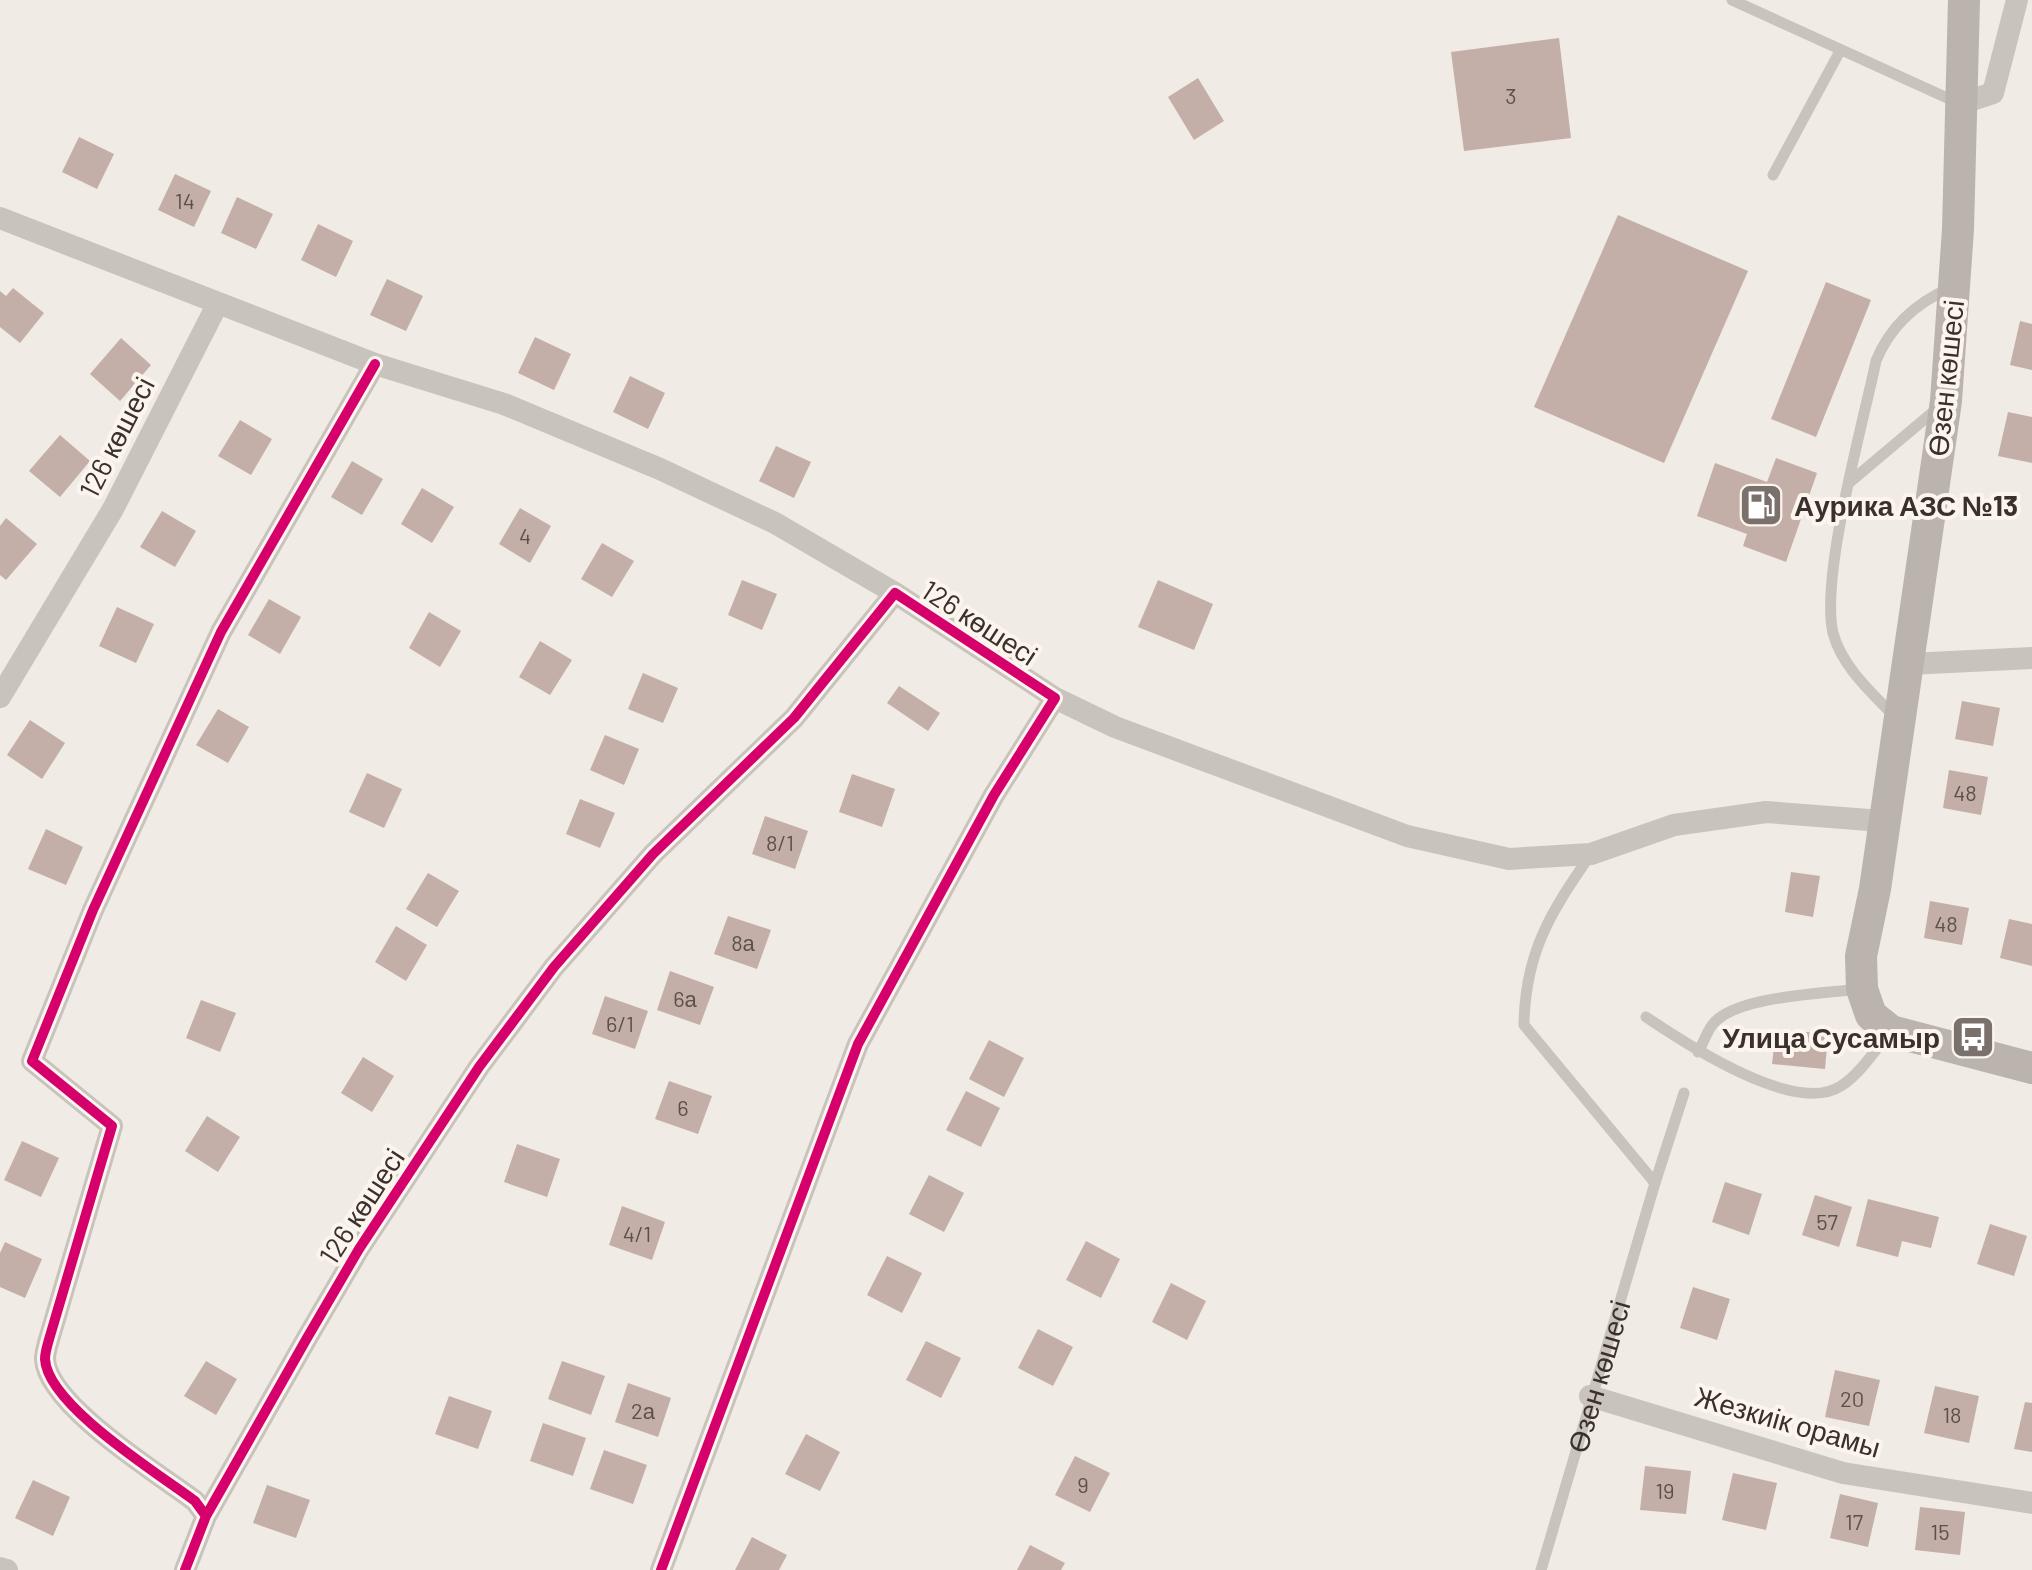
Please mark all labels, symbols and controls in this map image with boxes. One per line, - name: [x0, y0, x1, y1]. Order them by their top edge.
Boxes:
- house number: 3: [1505, 82, 1517, 108]
- house number: 14: [175, 187, 195, 213]
- street label: Өзен көшесі: [1920, 298, 1970, 458]
- street label: 126 көшесі: [71, 371, 161, 503]
- fuel station icon: Аурика АЗС №13: [1738, 482, 1784, 528]
- place label: Аурика АЗС №13: [1794, 488, 2018, 522]
- house number: 4: [519, 522, 531, 548]
- street label: 126 көшесі: [916, 572, 1044, 672]
- house number: 48: [1953, 779, 1977, 805]
- house number: 8/1: [766, 829, 794, 855]
- house number: 48: [1934, 910, 1958, 936]
- house number: 8а: [731, 929, 756, 955]
- house number: 6а: [673, 985, 698, 1011]
- house number: 6/1: [606, 1010, 634, 1036]
- bus stop icon: Улица Сусамыр: [1950, 1014, 1996, 1060]
- place label: Улица Сусамыр: [1722, 1020, 1940, 1054]
- house number: 6: [677, 1094, 689, 1120]
- street label: 126 көшесі: [311, 1142, 411, 1270]
- house number: 57: [1816, 1208, 1838, 1234]
- house number: 4/1: [623, 1220, 651, 1246]
- street label: Өзен көшесі: [1560, 1296, 1637, 1456]
- street label: Жезкиік орамы: [1691, 1378, 1885, 1464]
- house number: 20: [1840, 1385, 1864, 1411]
- house number: 2а: [631, 1397, 656, 1423]
- house number: 18: [1942, 1401, 1962, 1427]
- house number: 9: [1077, 1471, 1089, 1497]
- house number: 19: [1655, 1477, 1675, 1503]
- house number: 17: [1845, 1508, 1863, 1534]
- house number: 15: [1930, 1518, 1950, 1544]

